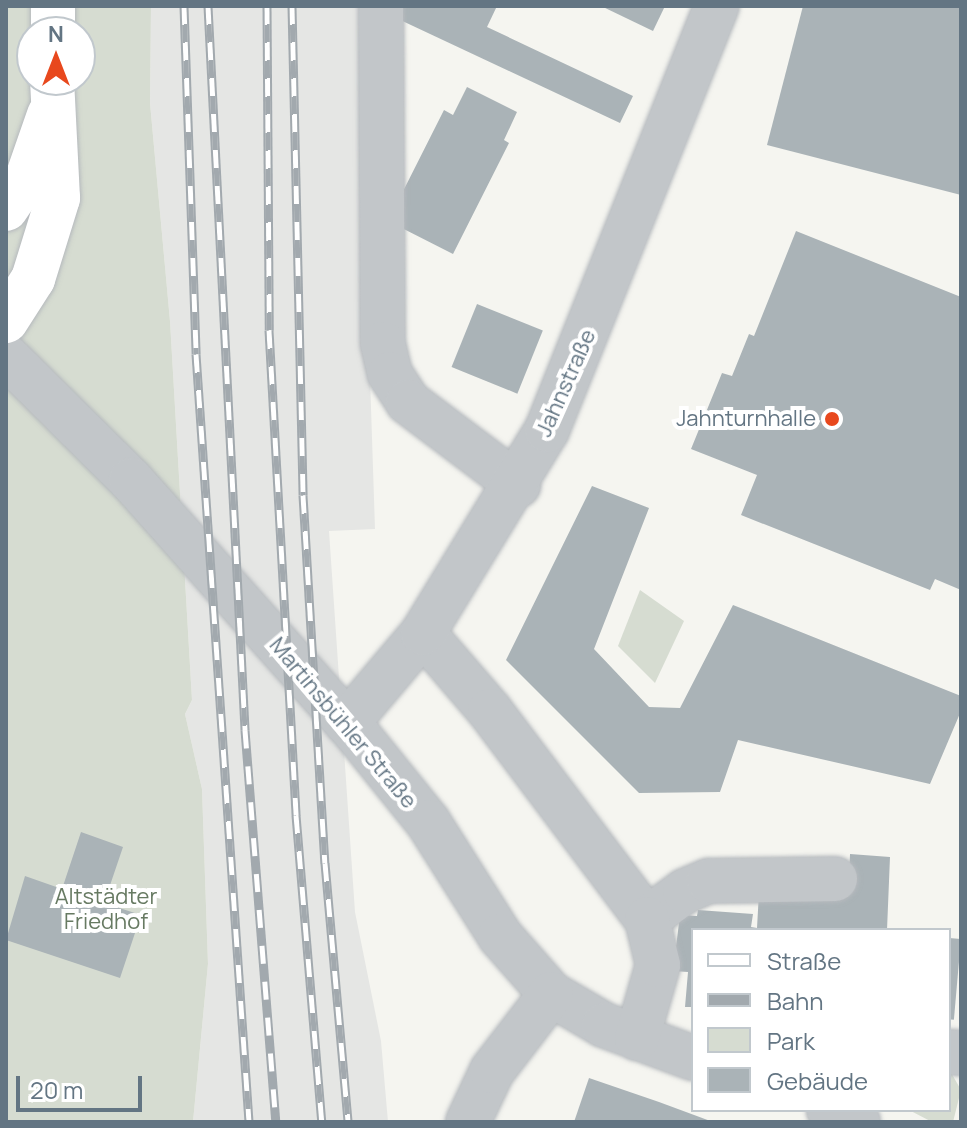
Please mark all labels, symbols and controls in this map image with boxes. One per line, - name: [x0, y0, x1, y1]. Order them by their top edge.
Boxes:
- north arrow: [16, 16, 96, 96]
- text: N: [48, 19, 64, 49]
- street label: Jahnstraße: [531, 325, 601, 441]
- place label: Jahnturnhalle: [676, 406, 816, 432]
- marker: Jahnturnhalle: [823, 410, 841, 428]
- street label: Martinsbühler Straße: [264, 632, 422, 814]
- park label: Altstädter Friedhof: [55, 883, 157, 934]
- legend: [691, 928, 951, 1112]
- text: Straße: [767, 944, 841, 977]
- text: Bahn: [767, 984, 824, 1017]
- text: Park: [767, 1024, 815, 1057]
- scale bar: [20, 1060, 146, 1110]
- text: Gebäude: [767, 1064, 868, 1097]
- text: 20 m: [30, 1073, 83, 1106]

